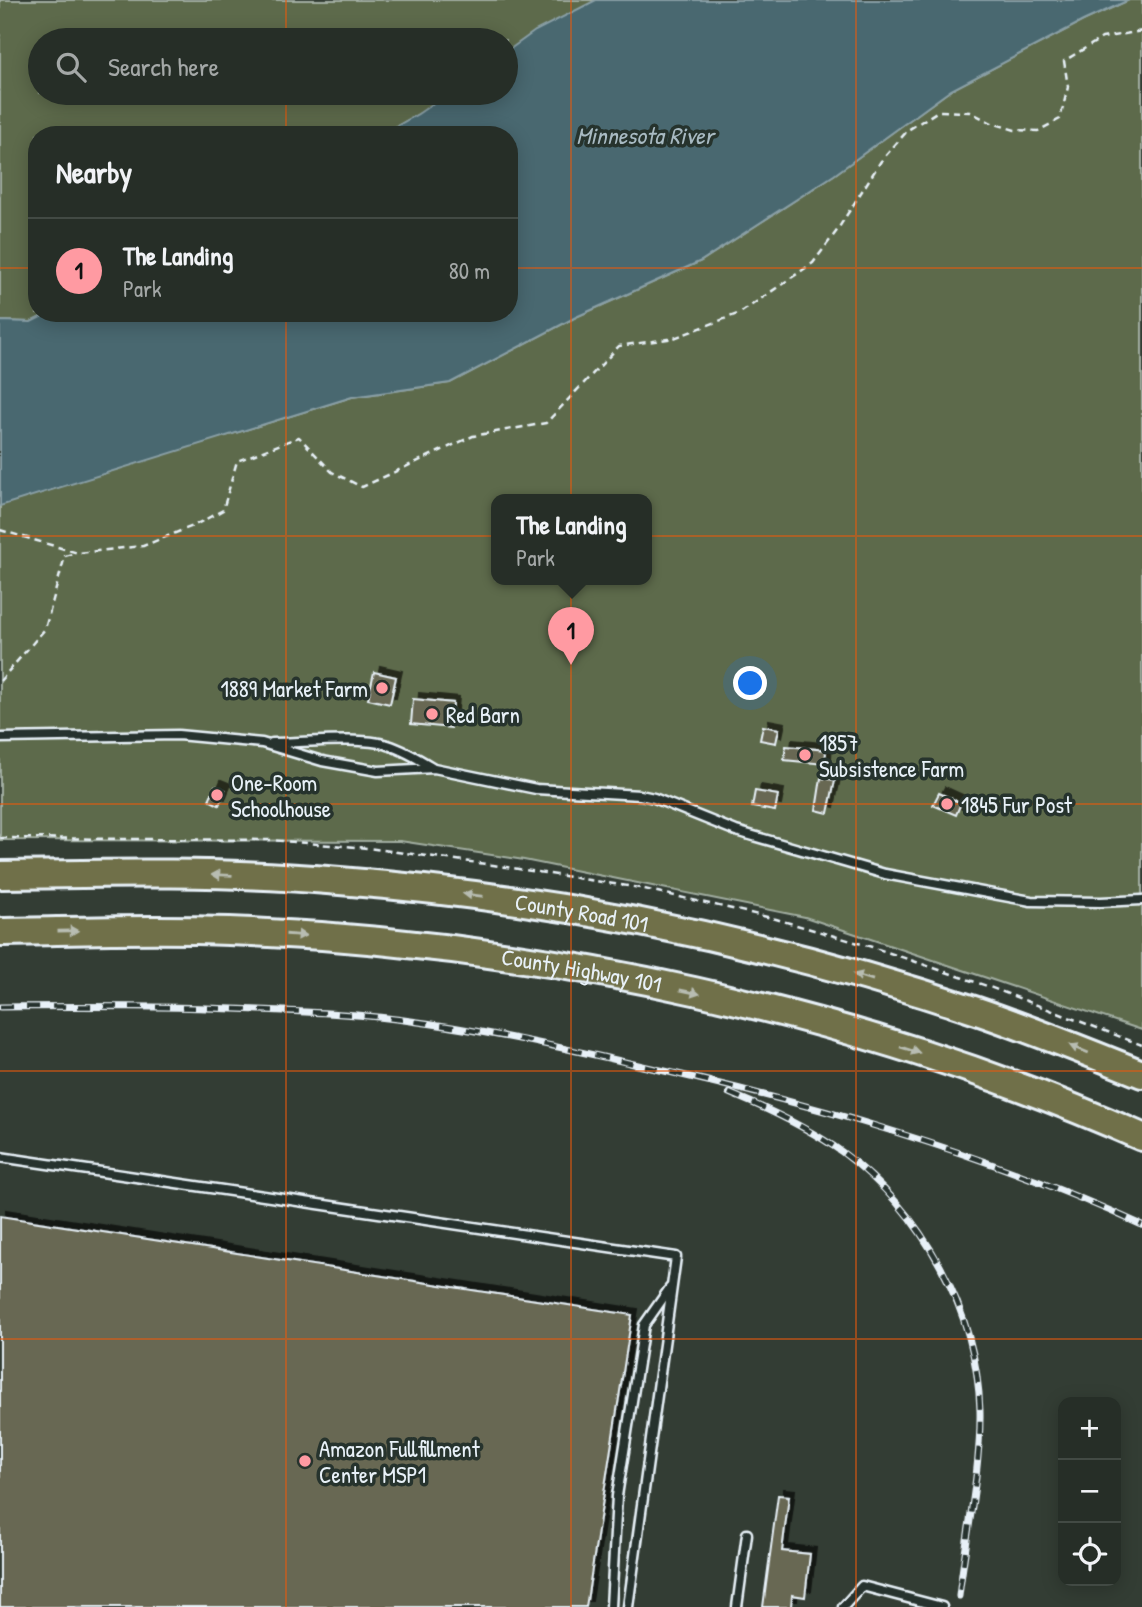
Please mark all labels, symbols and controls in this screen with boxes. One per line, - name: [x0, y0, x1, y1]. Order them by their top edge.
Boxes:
- search box: [28, 28, 518, 105]
- icon: search: [52, 48, 90, 86]
- text: Search here: [108, 49, 219, 84]
- water label: Minnesota River: [576, 119, 717, 151]
- text: Nearby: [56, 152, 132, 192]
- text: The Landing: [123, 238, 233, 273]
- text: 1: [75, 255, 83, 286]
- text: 80 m: [449, 255, 490, 286]
- text: Park: [123, 273, 161, 304]
- popup: [491, 494, 652, 585]
- text: The Landing: [516, 507, 627, 542]
- text: Park: [516, 542, 555, 573]
- pin: 1: [548, 607, 594, 665]
- your location: [733, 666, 767, 700]
- place label: 1889 Market Farm: [220, 673, 368, 704]
- marker: 1889 Market Farm: [374, 680, 390, 696]
- place label: Red Barn: [446, 699, 520, 730]
- marker: Red Barn: [424, 706, 440, 722]
- place label: 1857 Subsistence Farm: [819, 727, 964, 784]
- marker: 1857 Subsistence Farm: [797, 747, 813, 763]
- place label: One-Room Schoolhouse: [231, 767, 331, 824]
- marker: One-Room Schoolhouse: [209, 787, 225, 803]
- place label: 1845 Fur Post: [961, 789, 1073, 820]
- marker: 1845 Fur Post: [939, 796, 955, 812]
- one-way arrow: [211, 869, 233, 880]
- street label: County Road 101: [513, 885, 651, 939]
- one-way arrow: [462, 889, 484, 900]
- one-way arrow: [57, 925, 79, 937]
- one-way arrow: [285, 930, 307, 941]
- street label: County Highway 101: [499, 940, 664, 999]
- one-way arrow: [852, 971, 873, 981]
- one-way arrow: [679, 986, 701, 997]
- one-way arrow: [1068, 1043, 1089, 1054]
- one-way arrow: [900, 1045, 921, 1055]
- map controls: [1058, 1397, 1121, 1586]
- button: +: [1058, 1397, 1121, 1460]
- place label: Amazon Fullfillment Center MSP1: [319, 1433, 481, 1490]
- marker: Amazon Fullfillment Center MSP1: [297, 1453, 313, 1469]
- button: −: [1058, 1460, 1121, 1523]
- button: locate: [1058, 1523, 1121, 1586]

